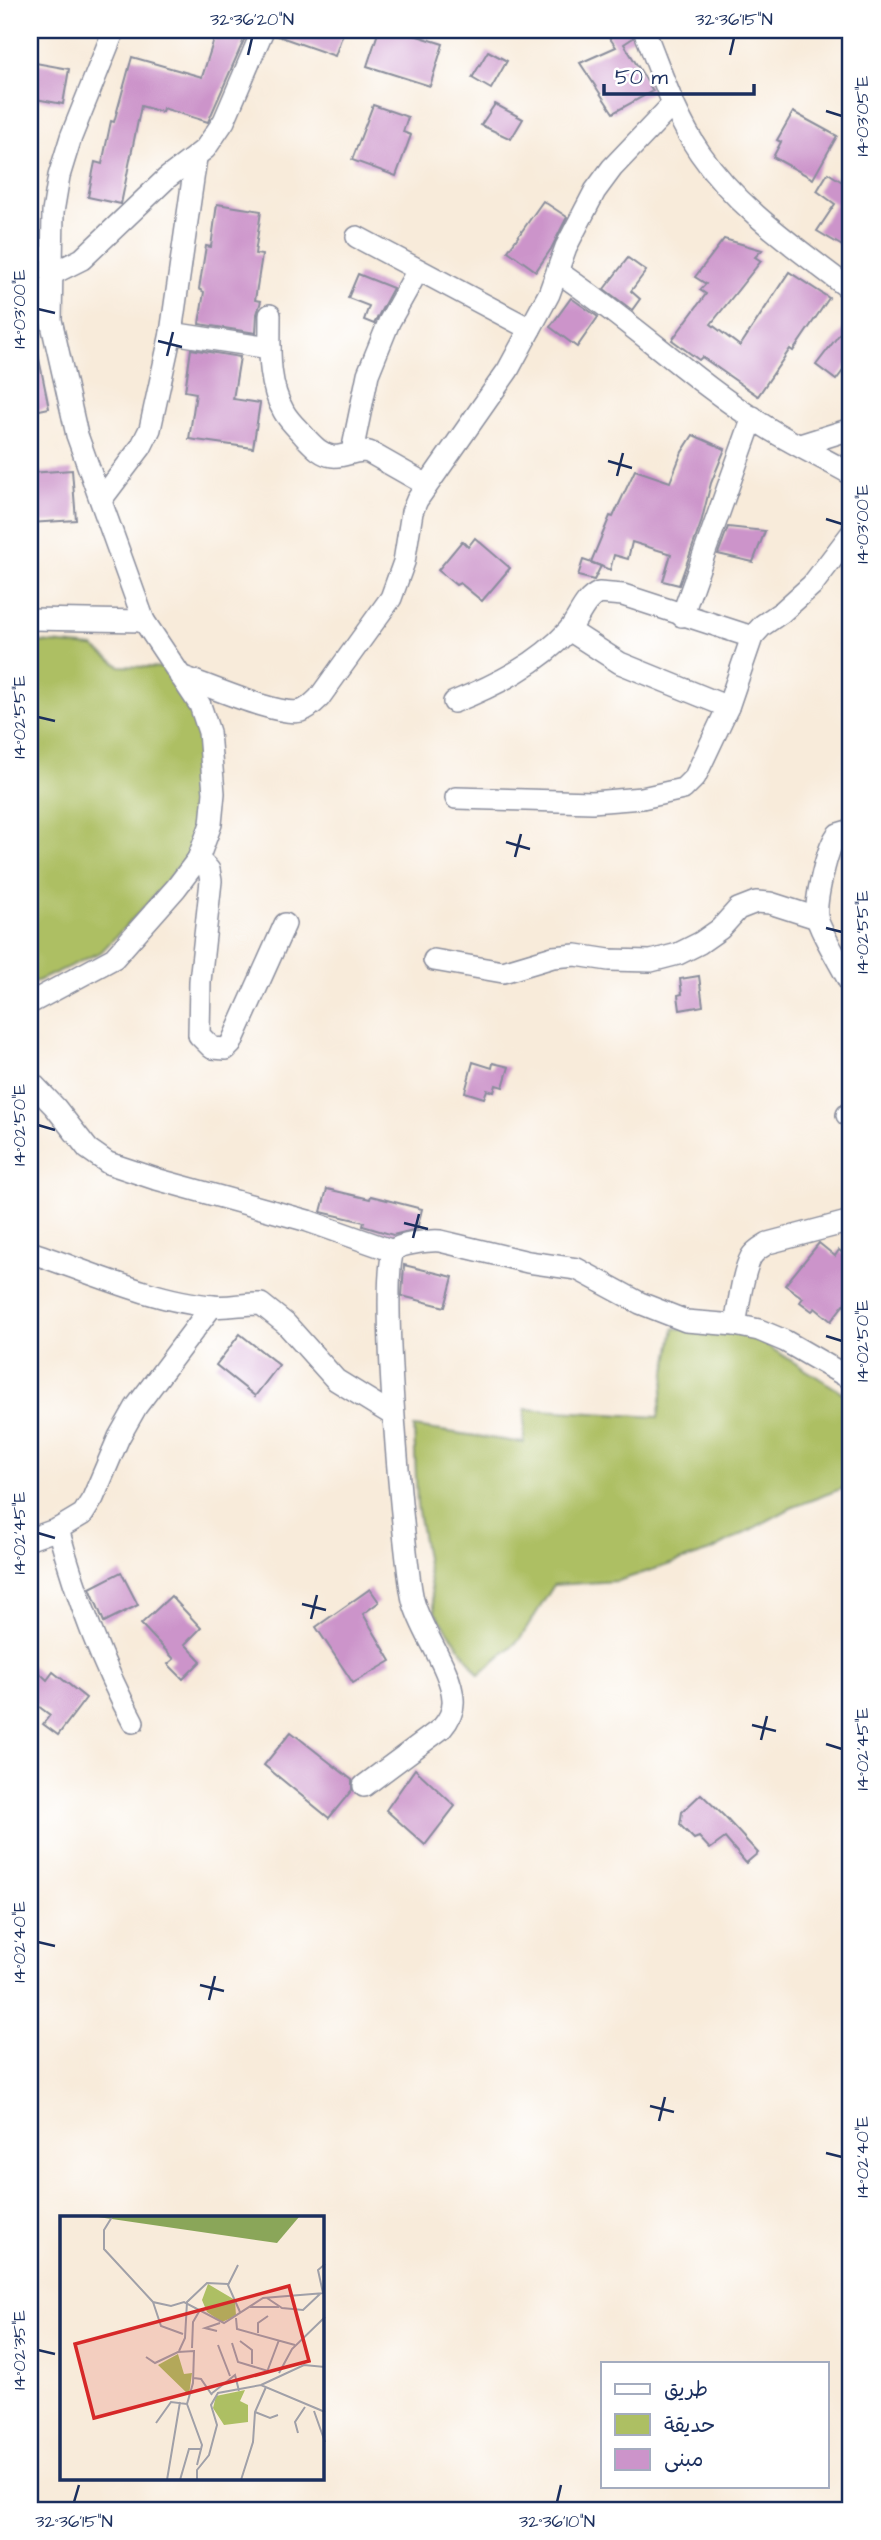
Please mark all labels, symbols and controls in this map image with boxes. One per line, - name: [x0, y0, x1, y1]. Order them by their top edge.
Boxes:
- text: 32°36'20"N: [210, 7, 294, 32]
- text: 32°36'15"N: [695, 7, 773, 32]
- scale bar: [604, 52, 755, 96]
- text: 50 m: [615, 63, 669, 92]
- text: 14°03'05"E: [850, 75, 875, 156]
- text: 14°03'00"E: [7, 269, 32, 349]
- text: 14°03'00"E: [850, 484, 875, 564]
- text: 14°02'55"E: [7, 675, 32, 759]
- text: 14°02'55"E: [850, 890, 875, 974]
- text: 14°02'50"E: [7, 1084, 32, 1166]
- text: 14°02'50"E: [850, 1300, 875, 1382]
- text: 14°02'45"E: [7, 1491, 32, 1575]
- text: 14°02'45"E: [850, 1707, 875, 1791]
- text: 14°02'40"E: [7, 1901, 32, 1983]
- text: 14°02'40"E: [850, 2116, 875, 2198]
- inset map: [60, 2216, 324, 2480]
- text: 14°02'35"E: [7, 2310, 32, 2390]
- legend: [601, 2362, 828, 2488]
- text: طريق: [664, 2375, 708, 2404]
- text: حديقة: [664, 2411, 715, 2440]
- text: مبنى: [664, 2445, 703, 2474]
- text: 32°36'15"N: [35, 2509, 113, 2534]
- text: 32°36'10"N: [519, 2509, 595, 2534]

